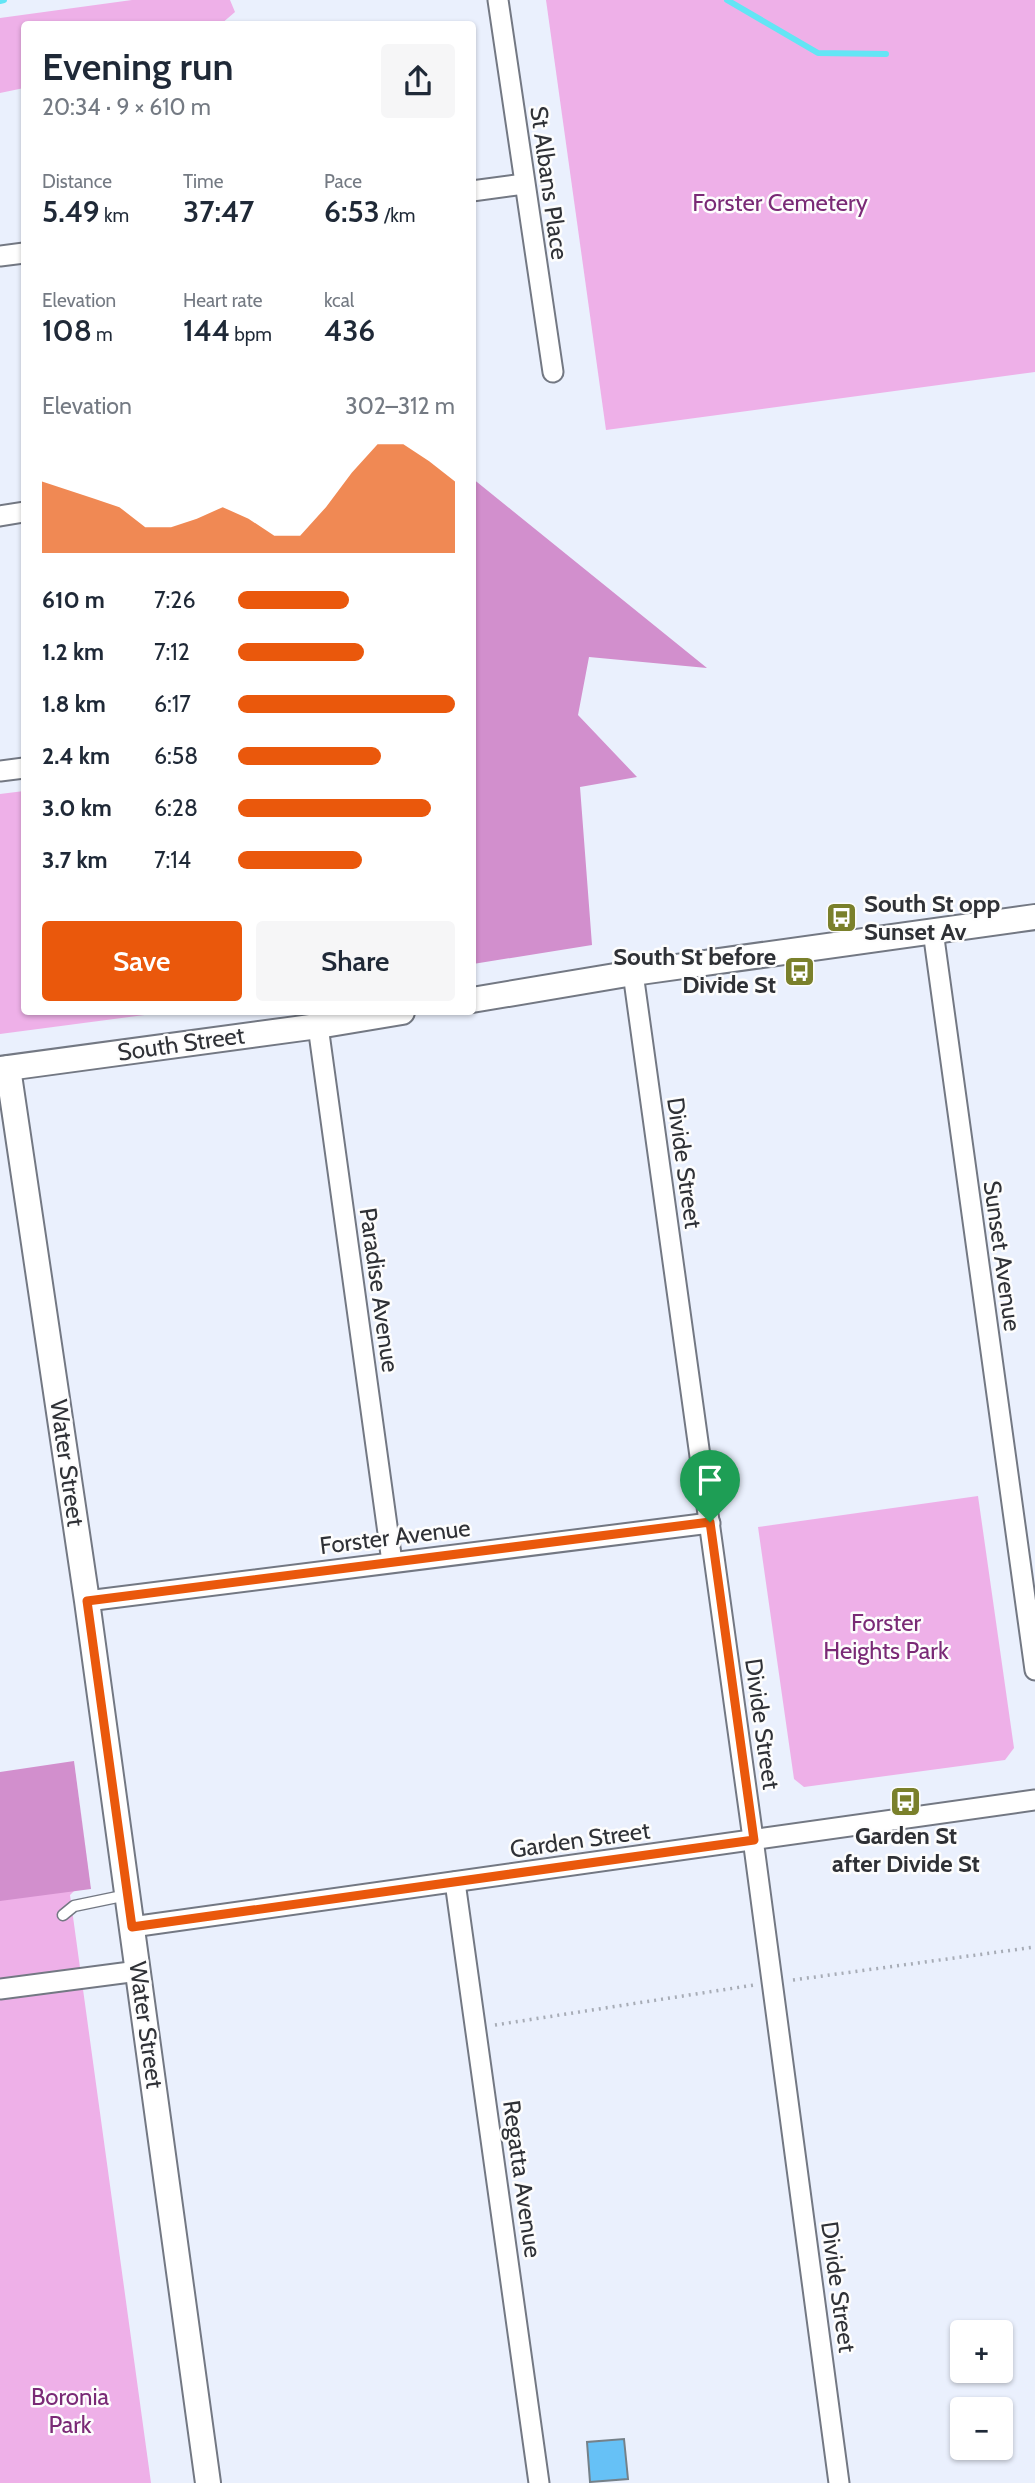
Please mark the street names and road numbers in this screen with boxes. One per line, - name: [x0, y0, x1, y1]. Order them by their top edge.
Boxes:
- street label: St Albans Place: [524, 104, 575, 262]
- street label: South Street: [116, 1020, 246, 1067]
- street label: Divide Street: [661, 1096, 708, 1230]
- street label: Sunset Avenue: [978, 1179, 1027, 1333]
- street label: Paradise Avenue: [354, 1206, 405, 1374]
- street label: Water Street: [44, 1398, 91, 1528]
- street label: Forster Avenue: [318, 1513, 472, 1560]
- street label: Divide Street: [739, 1657, 786, 1791]
- street label: Garden Street: [508, 1815, 652, 1864]
- street label: Water Street: [123, 1960, 170, 2090]
- street label: Regatta Avenue: [497, 2098, 548, 2260]
- street label: Divide Street: [815, 2220, 862, 2354]

